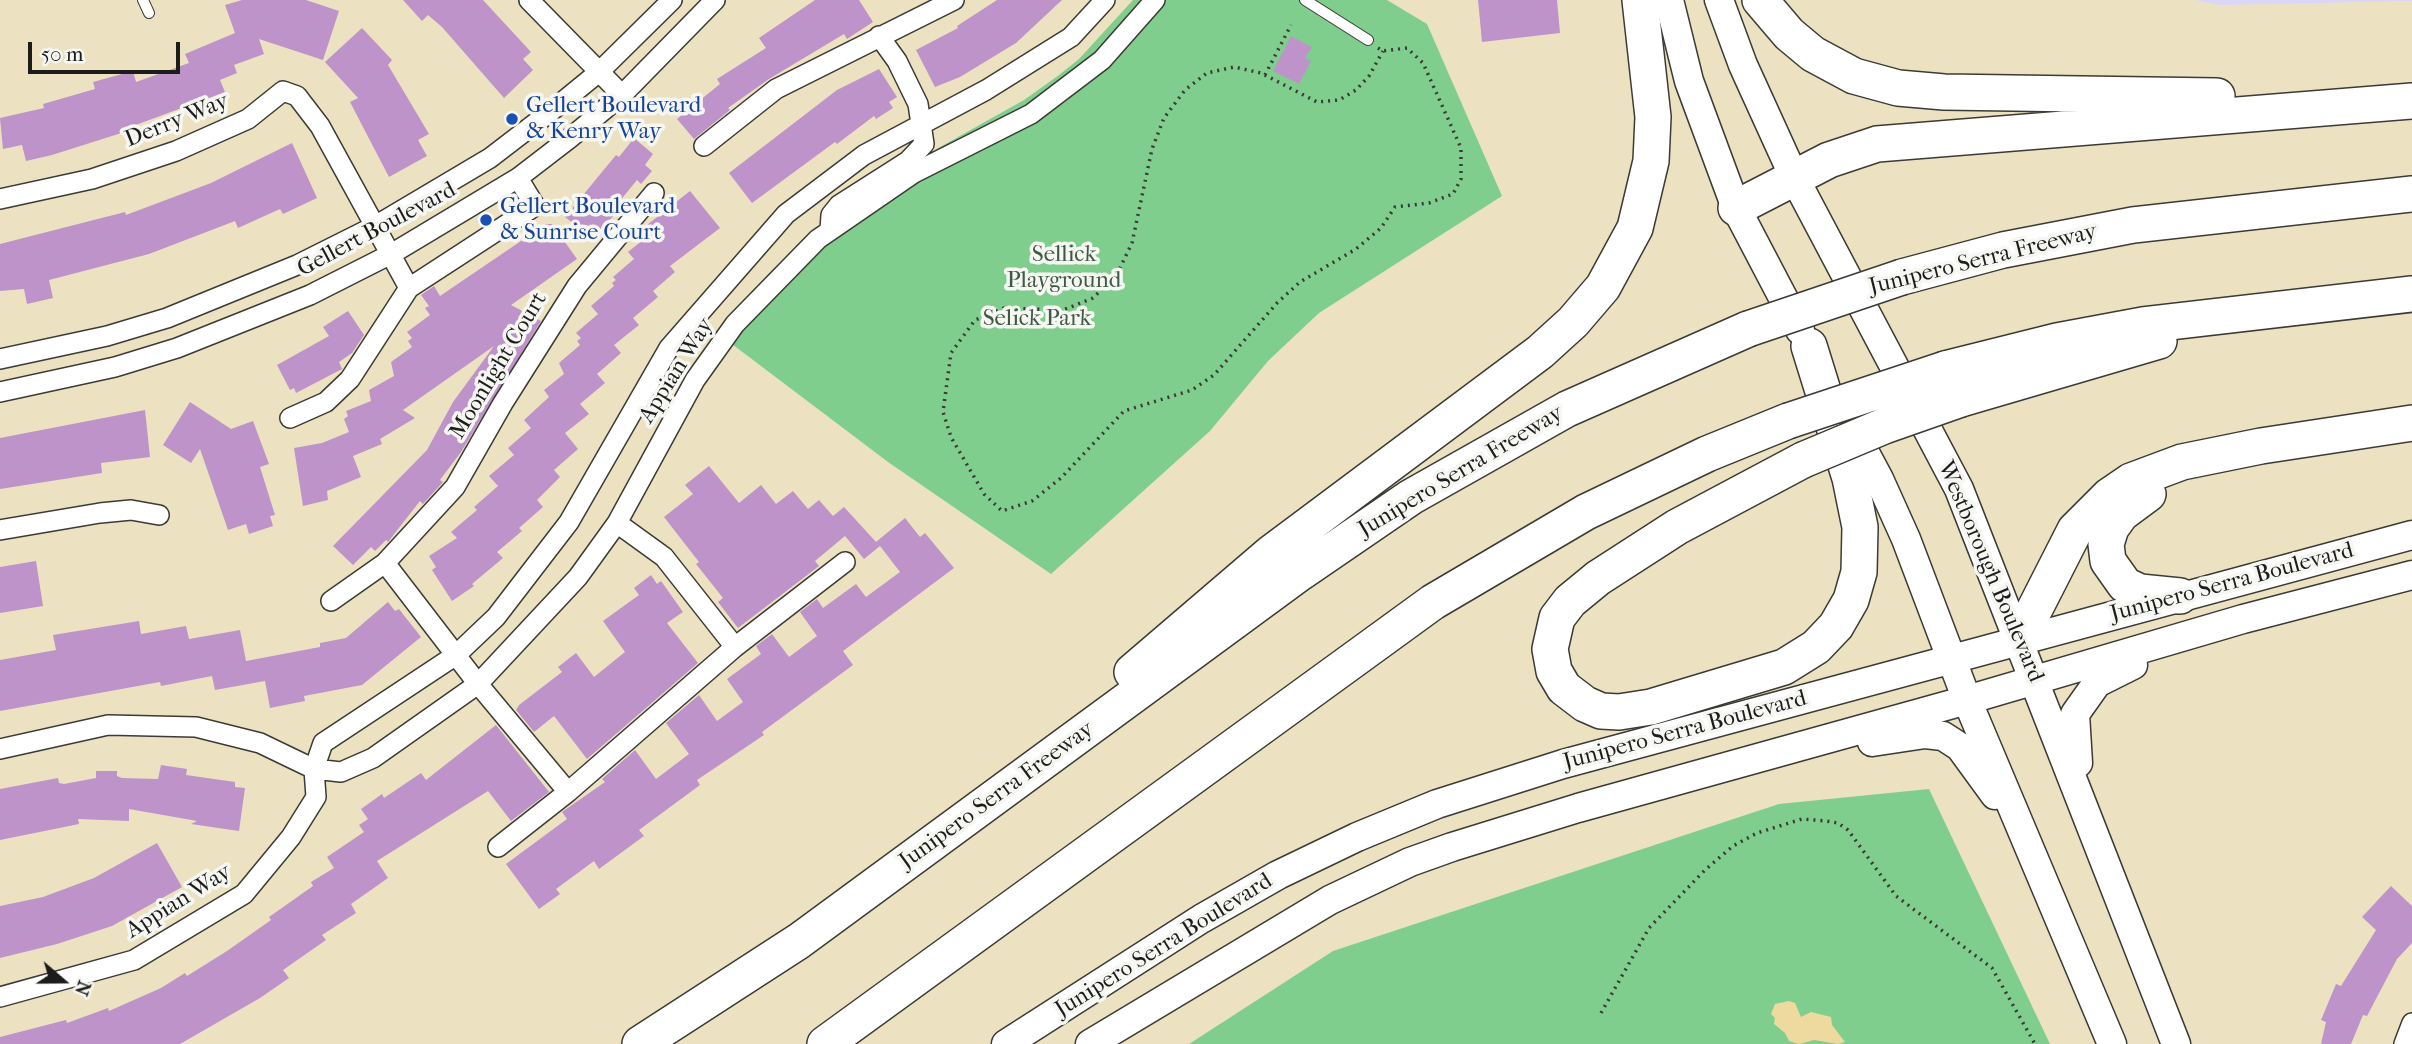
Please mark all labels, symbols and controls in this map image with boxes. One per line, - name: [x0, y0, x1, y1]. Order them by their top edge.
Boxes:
- scale bar: [32, 28, 184, 72]
- text: 50 m: [41, 42, 84, 66]
- street label: Derry Way: [121, 88, 233, 154]
- place label: Gellert Boulevard & Kenry Way: [526, 92, 701, 146]
- marker: Gellert Boulevard & Kenry Way: [504, 111, 520, 127]
- street label: Gellert Boulevard: [293, 177, 461, 283]
- place label: Gellert Boulevard & Sunrise Court: [500, 193, 675, 247]
- marker: Gellert Boulevard & Sunrise Court: [478, 212, 494, 228]
- street label: Junipero Serra Freeway: [1866, 218, 2100, 302]
- park label: Sellick Playground: [1007, 241, 1121, 295]
- street label: Moonlight Court: [444, 288, 554, 444]
- park label: Selick Park: [983, 305, 1091, 333]
- street label: Appian Way: [634, 313, 720, 429]
- street label: Junipero Serra Freeway: [1354, 400, 1568, 544]
- street label: Westborough Boulevard: [1931, 457, 2049, 687]
- street label: Junipero Serra Boulevard: [2107, 537, 2357, 629]
- street label: Junipero Serra Boulevard: [1560, 685, 1810, 777]
- street label: Junipero Serra Freeway: [894, 716, 1100, 876]
- street label: Appian Way: [121, 859, 237, 945]
- street label: Junipero Serra Boulevard: [1050, 868, 1278, 1024]
- north arrow: [28, 946, 98, 1016]
- text: N: [70, 978, 96, 999]

